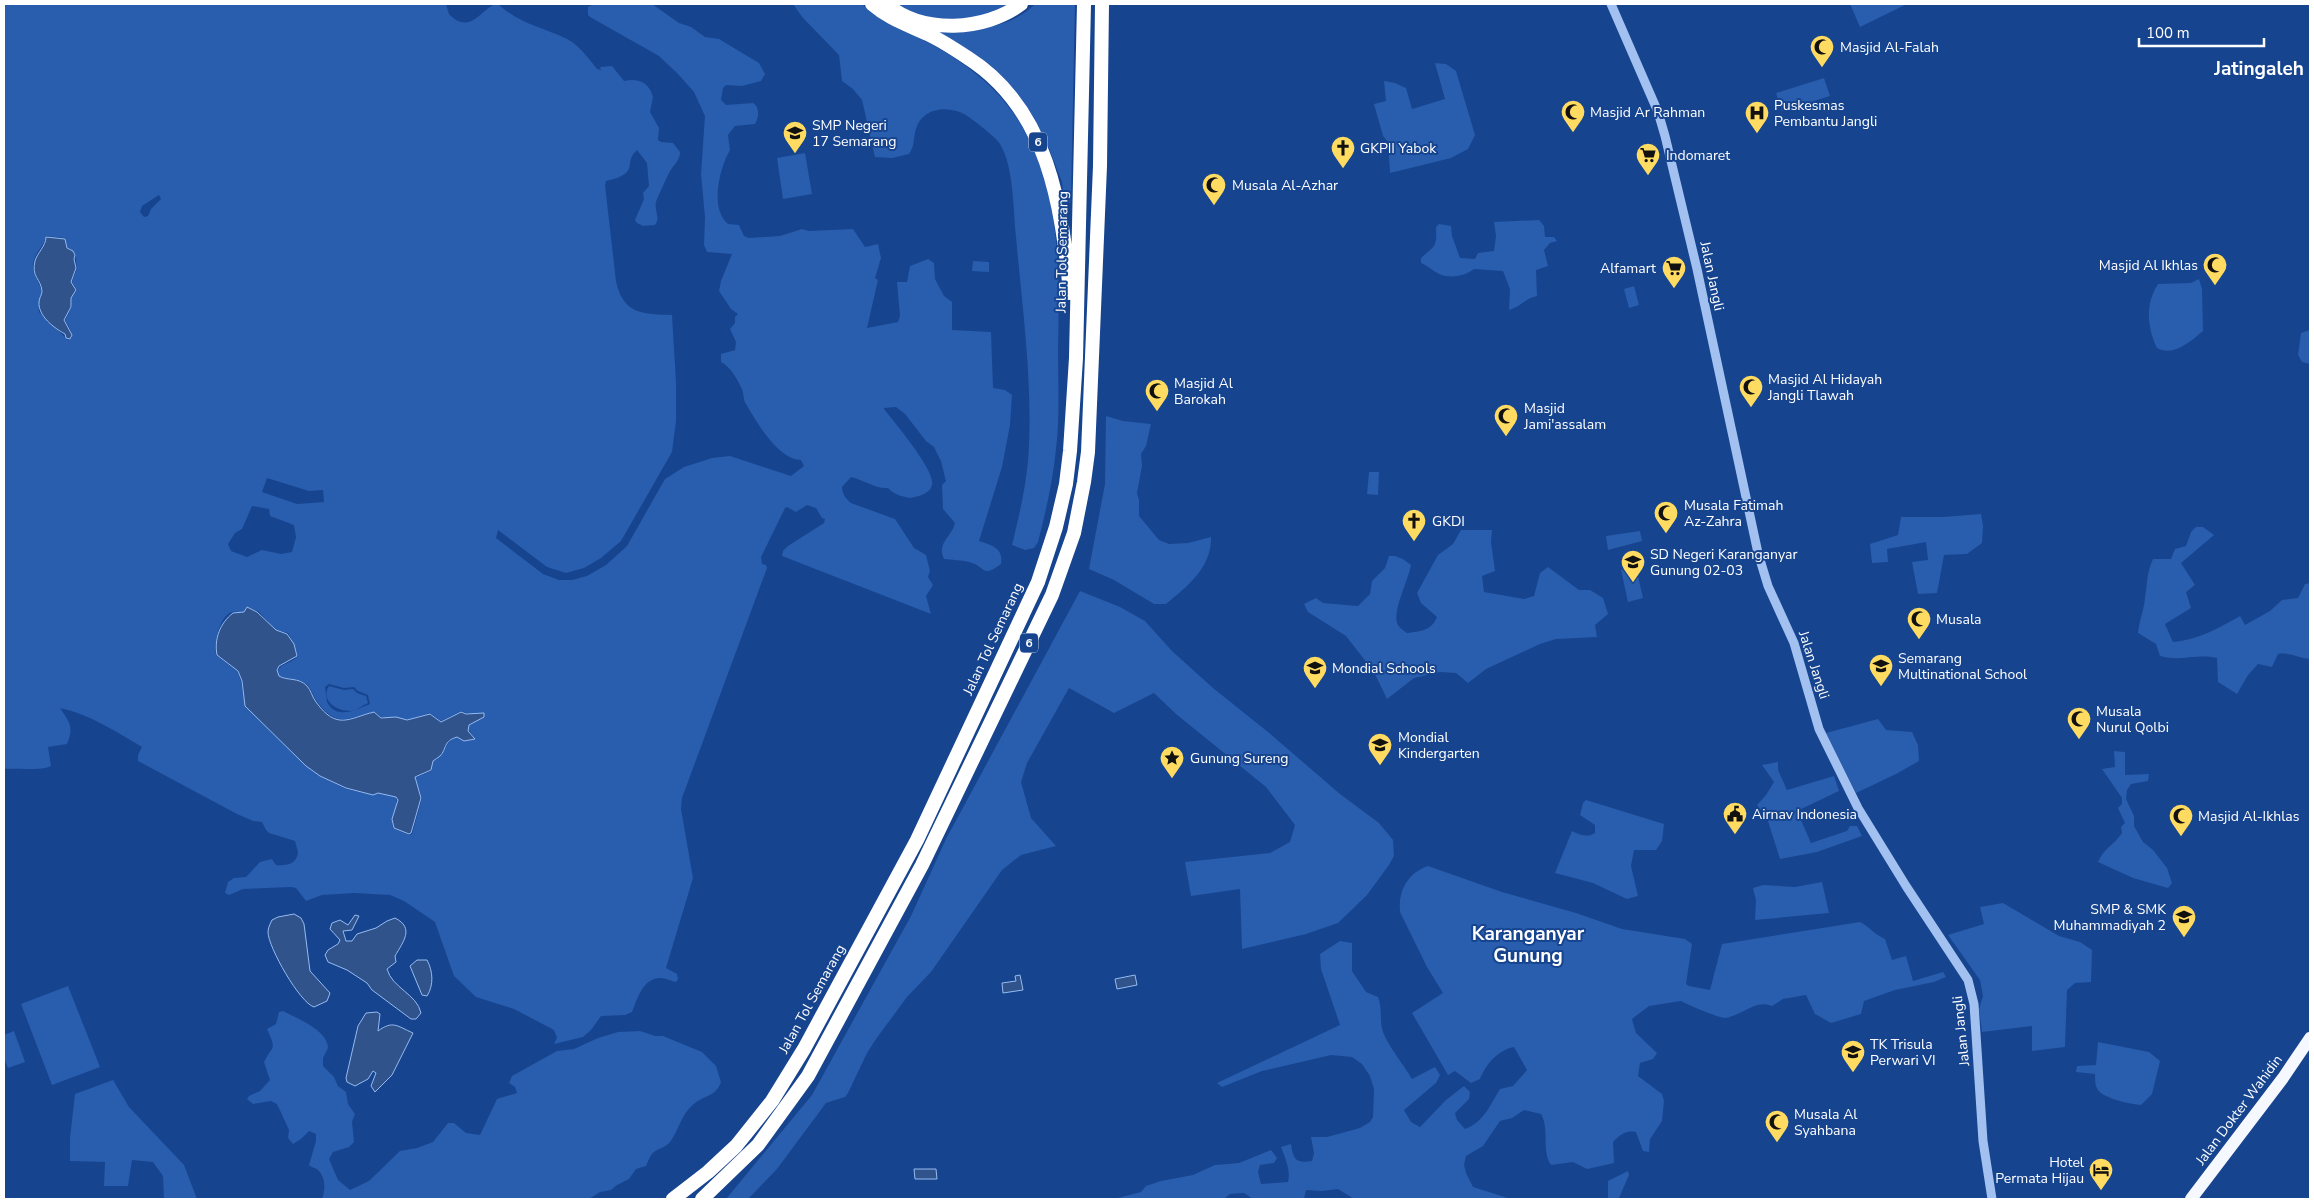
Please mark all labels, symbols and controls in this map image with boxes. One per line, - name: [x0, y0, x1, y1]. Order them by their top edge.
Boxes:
- scale bar: [2139, 15, 2264, 47]
- text: 100 m: [2146, 23, 2190, 43]
- mosque icon: Masjid Al-Falah: [1809, 34, 1835, 68]
- place label: Masjid Al-Falah: [1840, 38, 1939, 57]
- district label: Jatingaleh: [2213, 56, 2304, 82]
- place label: Puskesmas Pembantu Jangli: [1774, 96, 1877, 131]
- mosque icon: Masjid Ar Rahman: [1560, 99, 1586, 133]
- hospital icon: Puskesmas Pembantu Jangli: [1744, 100, 1770, 134]
- place label: Masjid Ar Rahman: [1590, 103, 1705, 122]
- place label: SMP Negeri 17 Semarang: [812, 116, 896, 151]
- school or university icon: SMP Negeri 17 Semarang: [782, 120, 808, 154]
- road number: 6: [1029, 132, 1047, 152]
- church icon: GKPII Yabok: [1330, 135, 1356, 169]
- place label: GKPII Yabok: [1360, 139, 1437, 158]
- supermarket icon: Indomaret: [1635, 142, 1661, 176]
- place label: Indomaret: [1666, 146, 1730, 165]
- mosque icon: Musala Al-Azhar: [1201, 172, 1227, 206]
- place label: Musala Al-Azhar: [1232, 176, 1338, 195]
- street label: Jalan Tol Semarang: [1051, 191, 1073, 314]
- street label: Jalan Jangli: [1695, 239, 1729, 312]
- mosque icon: Masjid Al Ikhlas: [2202, 252, 2228, 286]
- supermarket icon: Alfamart: [1661, 255, 1687, 289]
- place label: Masjid Al Ikhlas: [2099, 256, 2198, 275]
- place label: Alfamart: [1600, 259, 1656, 278]
- place label: Masjid Al Hidayah Jangli Tlawah: [1767, 370, 1882, 405]
- place label: Masjid Al Barokah: [1174, 374, 1234, 409]
- mosque icon: Masjid Al Hidayah Jangli Tlawah: [1738, 374, 1764, 408]
- mosque icon: Masjid Al Barokah: [1144, 378, 1170, 412]
- place label: Masjid Jami'assalam: [1523, 399, 1606, 434]
- mosque icon: Masjid Jami'assalam: [1493, 403, 1519, 437]
- place label: Musala Fatimah Az-Zahra: [1684, 496, 1783, 531]
- mosque icon: Musala Fatimah Az-Zahra: [1653, 500, 1679, 534]
- church icon: GKDI: [1401, 508, 1427, 542]
- place label: GKDI: [1432, 512, 1465, 531]
- place label: SD Negeri Karanganyar Gunung 02-03: [1650, 545, 1797, 580]
- school or university icon: SD Negeri Karanganyar Gunung 02-03: [1620, 549, 1646, 583]
- street label: Jalan Tol Semarang: [958, 580, 1027, 699]
- mosque icon: Musala: [1906, 606, 1932, 640]
- place label: Musala: [1936, 610, 1982, 629]
- street label: Jalan Jangli: [1794, 628, 1834, 701]
- road number: 6: [1020, 634, 1038, 652]
- place label: Semarang Multinational School: [1898, 649, 2028, 684]
- school or university icon: Semarang Multinational School: [1868, 653, 1894, 687]
- school or university icon: Mondial Schools: [1302, 655, 1328, 689]
- place label: Mondial Schools: [1332, 659, 1436, 678]
- place label: Musala Nurul Qolbi: [2096, 702, 2169, 737]
- mosque icon: Musala Nurul Qolbi: [2066, 706, 2092, 740]
- place label: Mondial Kindergarten: [1398, 728, 1480, 763]
- school or university icon: Mondial Kindergarten: [1367, 732, 1393, 766]
- place icon: Gunung Sureng: [1159, 745, 1185, 779]
- place label: Gunung Sureng: [1190, 749, 1289, 768]
- public building icon: Airnav Indonesia: [1722, 801, 1748, 835]
- mosque icon: Masjid Al-Ikhlas: [2168, 803, 2194, 837]
- place label: Airnav Indonesia: [1752, 805, 1857, 824]
- place label: Masjid Al-Ikhlas: [2198, 807, 2300, 826]
- place label: SMP & SMK Muhammadiyah 2: [2054, 900, 2166, 935]
- school or university icon: SMP & SMK Muhammadiyah 2: [2171, 904, 2197, 938]
- district label: Karanganyar Gunung: [1472, 921, 1585, 969]
- street label: Jalan Tol Semarang: [774, 941, 850, 1058]
- street label: Jalan Jangli: [1948, 995, 1974, 1068]
- place label: TK Trisula Perwari VI: [1870, 1035, 1936, 1070]
- school or university icon: TK Trisula Perwari VI: [1840, 1039, 1866, 1073]
- street label: Jalan Dokter Wahidin: [2191, 1051, 2287, 1170]
- place label: Musala Al Syahbana: [1794, 1105, 1858, 1140]
- mosque icon: Musala Al Syahbana: [1764, 1109, 1790, 1143]
- place label: Hotel Permata Hijau: [1995, 1153, 2085, 1188]
- hotel icon: Hotel Permata Hijau: [2088, 1157, 2114, 1191]

